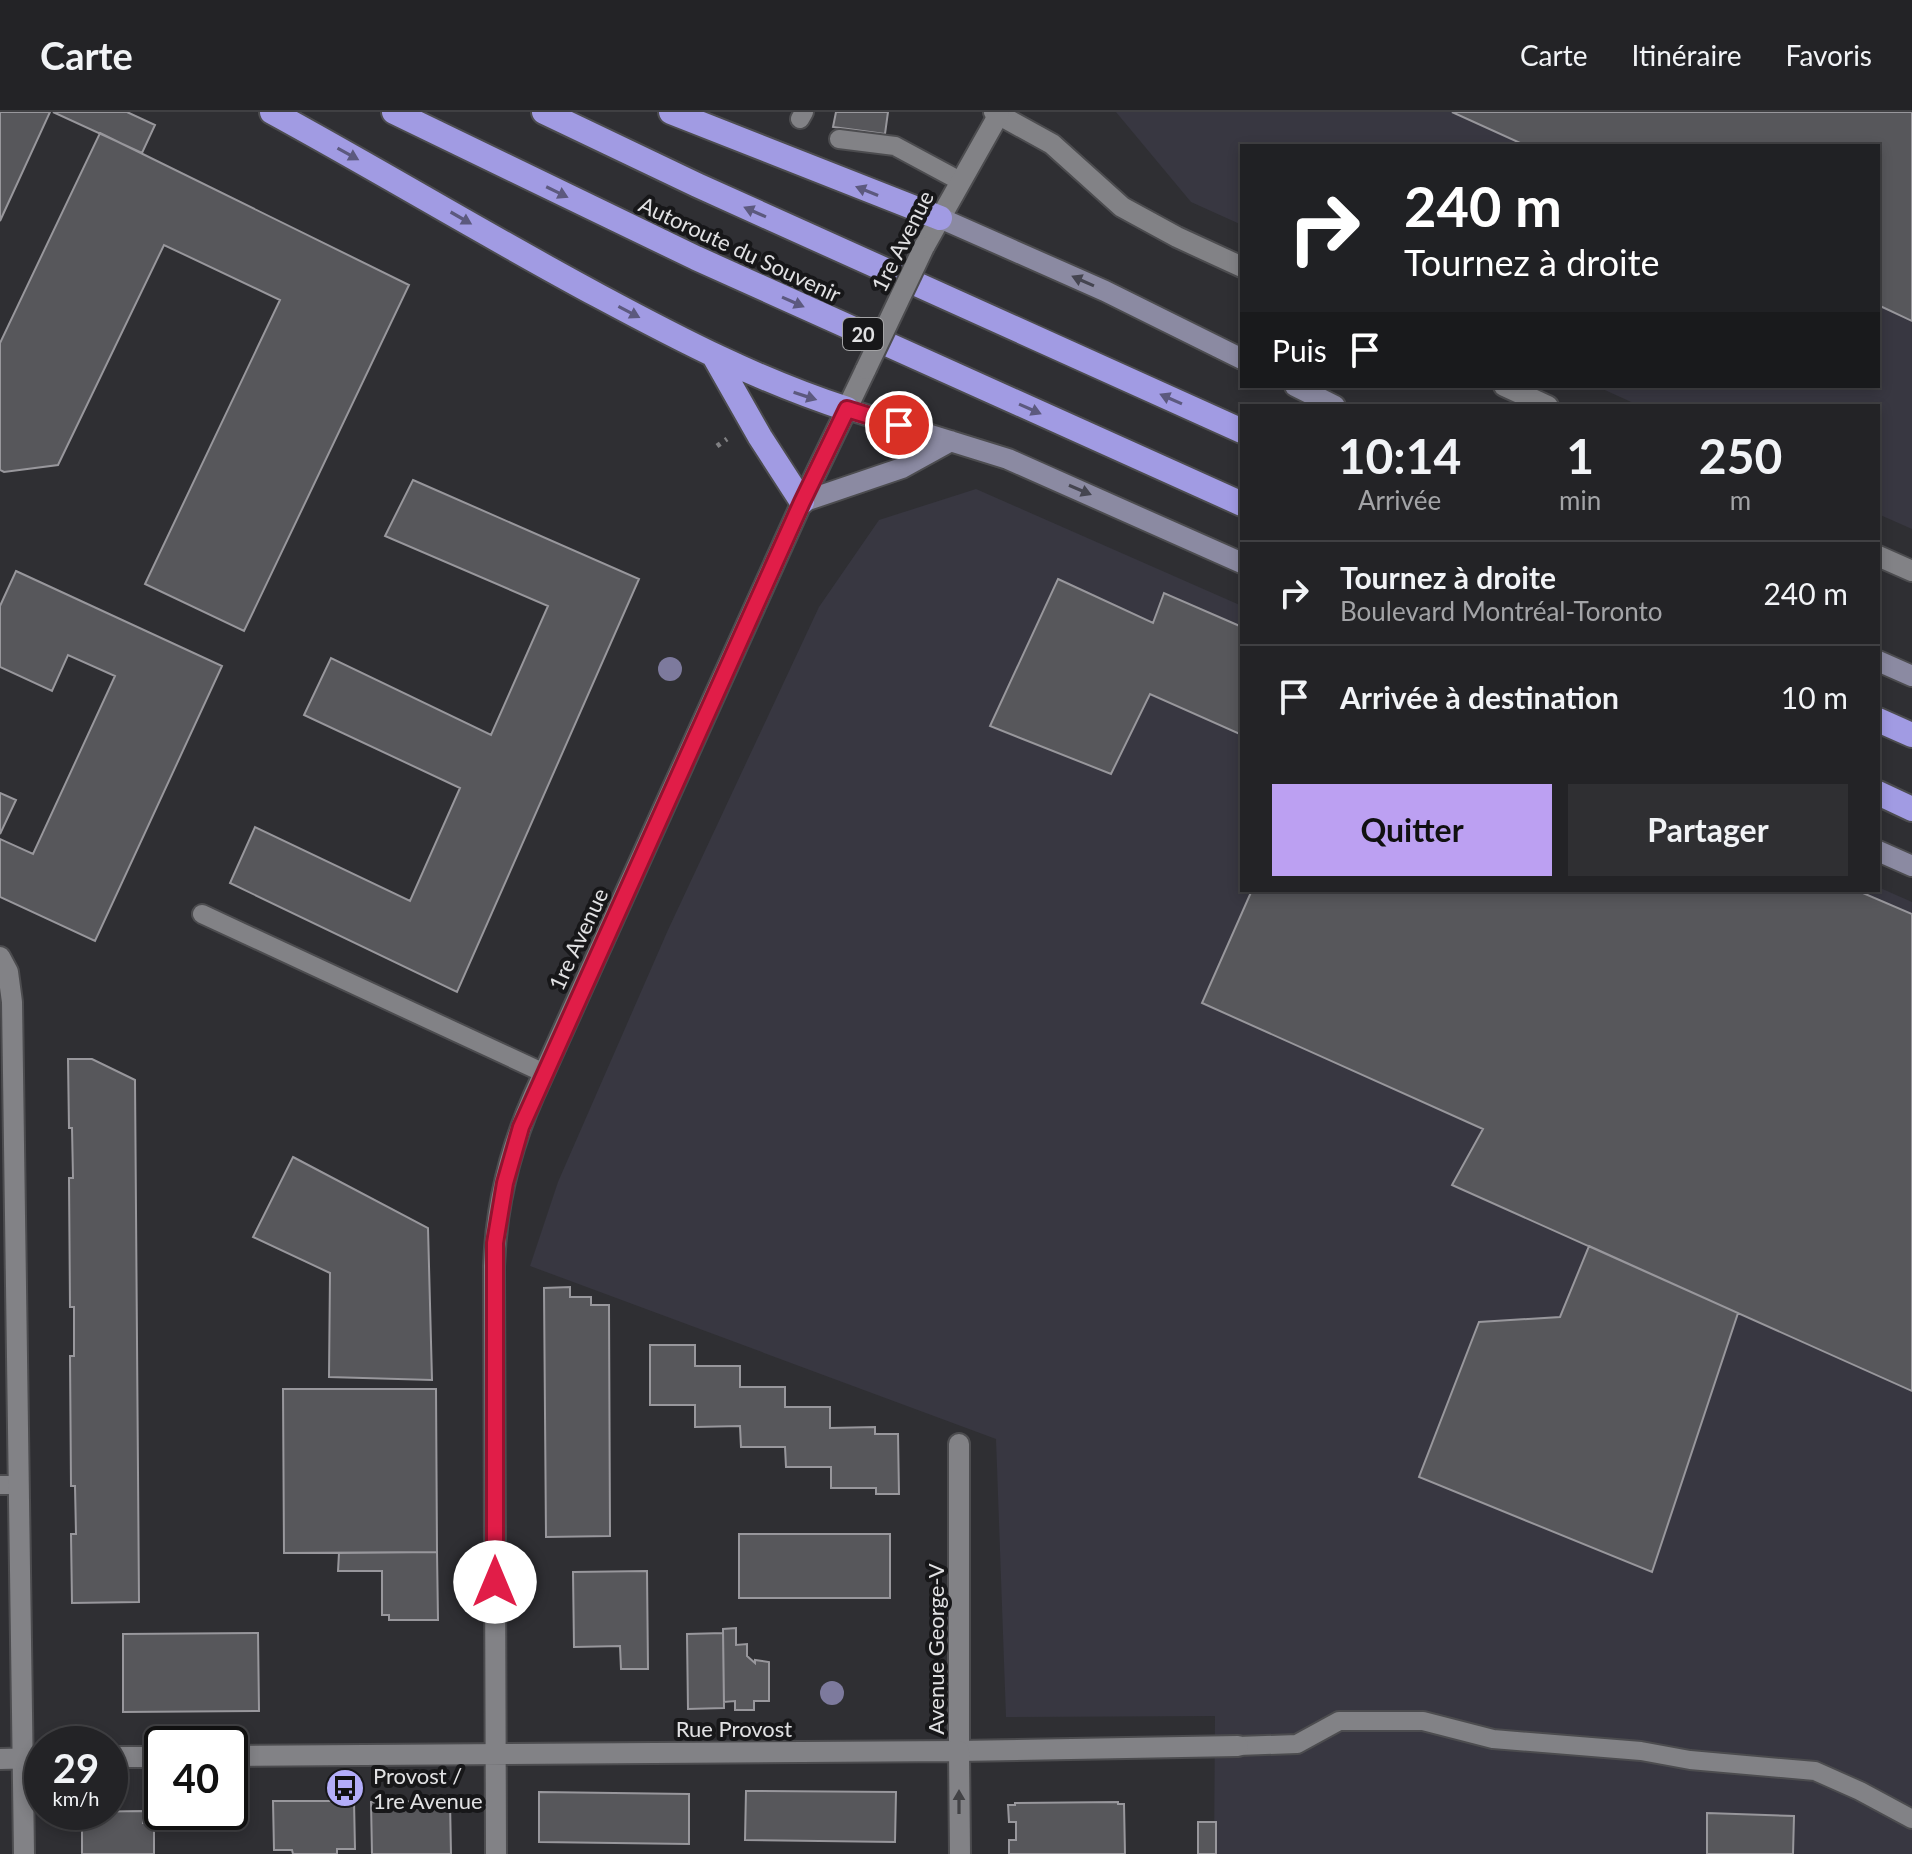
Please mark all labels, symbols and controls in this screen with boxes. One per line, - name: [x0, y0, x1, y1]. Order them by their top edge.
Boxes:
- text: Carte: [40, 32, 133, 78]
- text: Carte: [1520, 38, 1587, 72]
- text: Itinéraire: [1631, 38, 1742, 72]
- text: Favoris: [1786, 38, 1872, 72]
- one-way arrow: [337, 147, 359, 161]
- text: 240 m: [1404, 172, 1562, 239]
- icon: right: [1272, 176, 1376, 280]
- one-way arrow: [855, 184, 879, 197]
- one-way arrow: [546, 185, 569, 199]
- street label: 1re Avenue: [865, 186, 939, 296]
- street label: Autoroute du Souvenir: [635, 190, 845, 308]
- one-way arrow: [743, 205, 767, 219]
- one-way arrow: [449, 211, 472, 225]
- text: Tournez à droite: [1404, 240, 1660, 284]
- one-way arrow: [1071, 274, 1095, 288]
- one-way arrow: [781, 295, 805, 309]
- one-way arrow: [618, 306, 641, 319]
- road number: 20: [843, 318, 883, 350]
- icon: arrive: [1343, 328, 1387, 372]
- text: Puis: [1272, 332, 1327, 368]
- one-way arrow: [793, 390, 817, 402]
- pin: [865, 391, 933, 459]
- one-way arrow: [1159, 392, 1183, 406]
- one-way arrow: [1018, 402, 1042, 415]
- icon: arrive: [877, 403, 921, 447]
- text: 10:14: [1338, 427, 1461, 484]
- text: 1: [1566, 427, 1594, 484]
- text: 250: [1699, 427, 1782, 484]
- one-way arrow: [1068, 483, 1092, 496]
- text: Arrivée: [1358, 484, 1441, 516]
- text: min: [1559, 484, 1601, 516]
- text: m: [1730, 484, 1751, 516]
- text: Tournez à droite: [1340, 559, 1556, 595]
- icon: right: [1272, 571, 1316, 615]
- text: 240 m: [1763, 575, 1848, 611]
- text: Boulevard Montréal-Toronto: [1340, 595, 1663, 627]
- icon: arrive: [1272, 675, 1316, 719]
- text: Arrivée à destination: [1340, 679, 1619, 715]
- text: 10 m: [1781, 679, 1848, 715]
- button: Quitter: [1272, 784, 1552, 876]
- button: Partager: [1568, 784, 1848, 876]
- street label: 1re Avenue: [543, 884, 613, 994]
- position arrow: [453, 1540, 537, 1624]
- street label: Avenue George-V: [922, 1563, 949, 1735]
- street label: Rue Provost: [676, 1715, 792, 1742]
- speed limit sign: 40: [144, 1726, 248, 1830]
- text: 29: [53, 1744, 99, 1792]
- place label: Provost / 1re Avenue: [373, 1762, 483, 1814]
- bus stop icon: Provost / 1re Avenue: [324, 1767, 366, 1809]
- text: km/h: [53, 1786, 99, 1810]
- one-way arrow: [953, 1789, 965, 1814]

